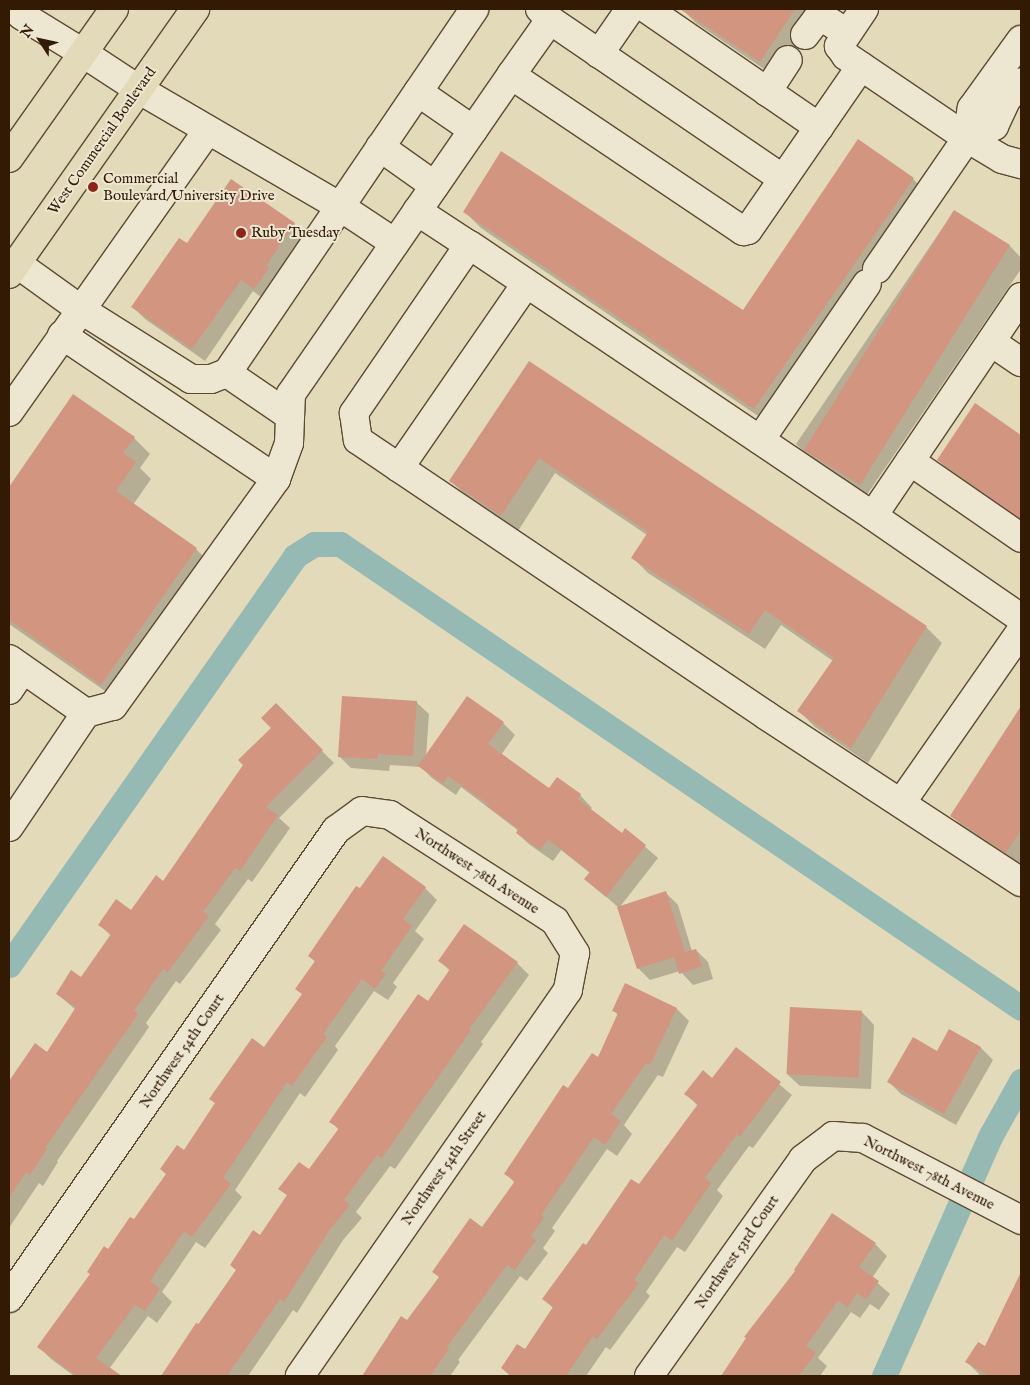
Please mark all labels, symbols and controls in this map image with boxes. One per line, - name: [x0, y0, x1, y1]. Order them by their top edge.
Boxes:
- north arrow: [15, 15, 65, 65]
- text: N: [17, 21, 39, 42]
- street label: West Commercial Boulevard: [44, 64, 160, 218]
- place label: Commercial Boulevard/University Drive: [103, 169, 275, 204]
- marker: Commercial Boulevard/University Drive: [87, 181, 99, 193]
- place label: Ruby Tuesday: [251, 224, 340, 242]
- marker: Ruby Tuesday: [235, 227, 247, 239]
- street label: Northwest 78th Avenue: [411, 824, 543, 918]
- street label: Northwest 54th Court: [136, 990, 228, 1112]
- street label: Northwest 54th Street: [398, 1107, 490, 1229]
- street label: Northwest 78th Avenue: [861, 1132, 997, 1214]
- street label: Northwest 53rd Court: [691, 1192, 783, 1312]

